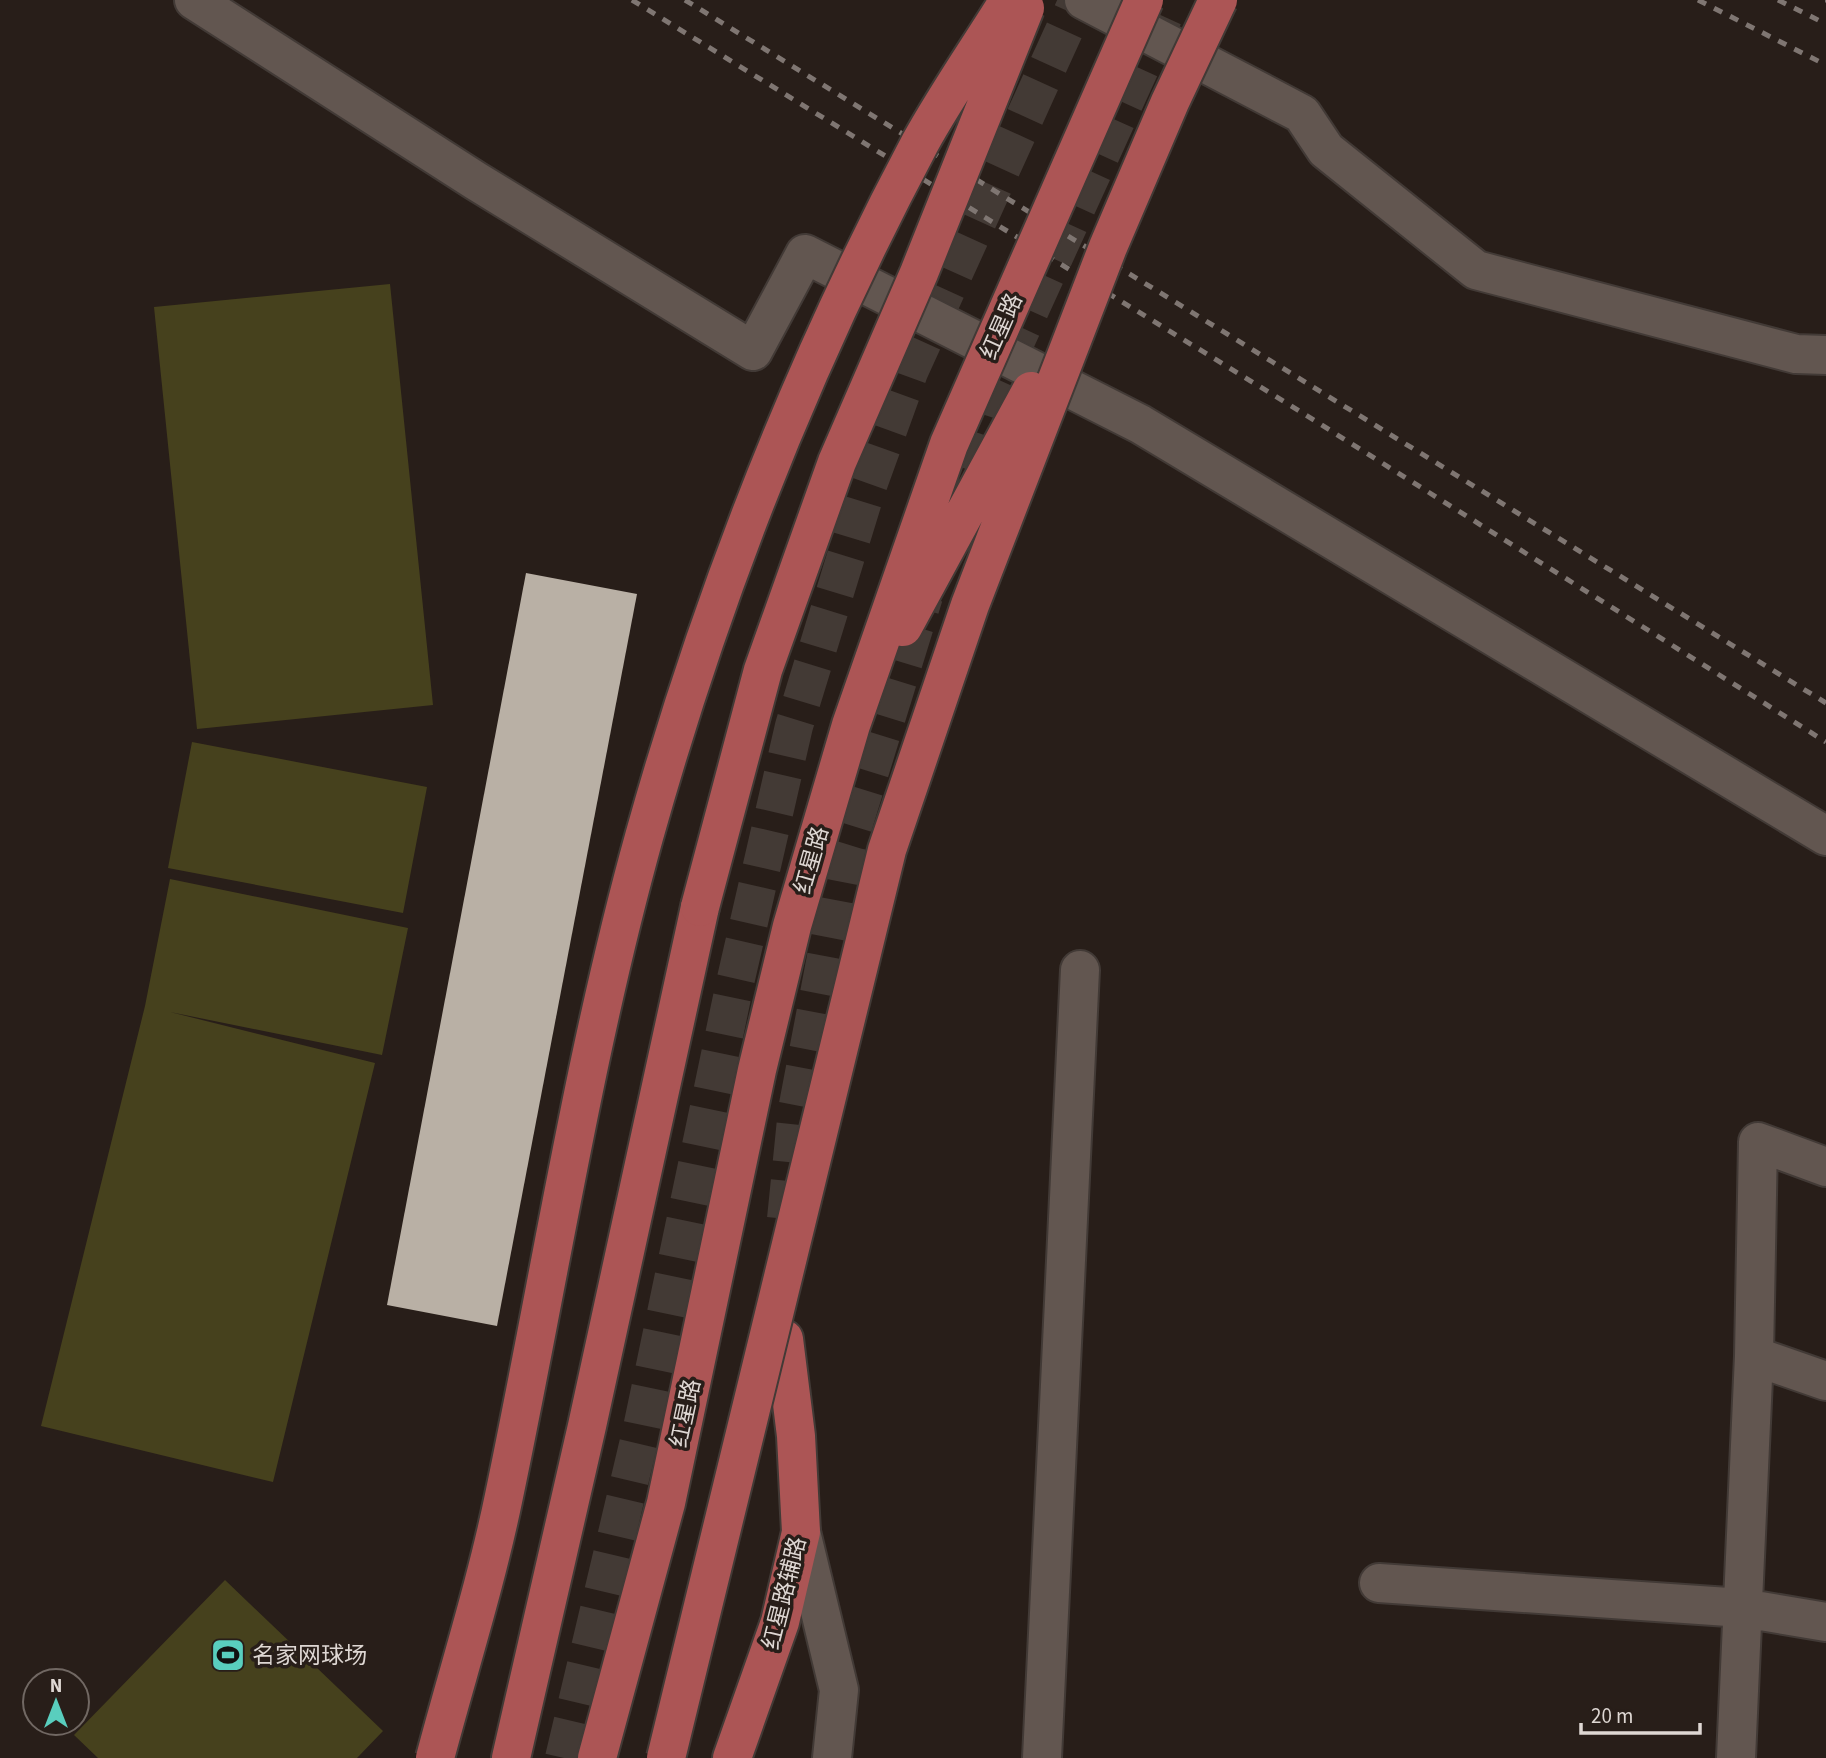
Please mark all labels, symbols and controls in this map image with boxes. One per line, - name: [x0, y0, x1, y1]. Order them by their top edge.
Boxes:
- street label: 红星路: [972, 288, 1031, 364]
- street label: 红星路: [786, 822, 837, 898]
- street label: 红星路: [662, 1376, 709, 1450]
- street label: 红星路辅路: [755, 1533, 814, 1653]
- sports icon: 名家网球场: [209, 1636, 247, 1674]
- place label: 名家网球场: [252, 1639, 367, 1672]
- north arrow: [21, 1667, 91, 1737]
- text: N: [50, 1673, 62, 1700]
- scale bar: [1581, 1692, 1700, 1736]
- text: 20 m: [1591, 1701, 1633, 1731]

